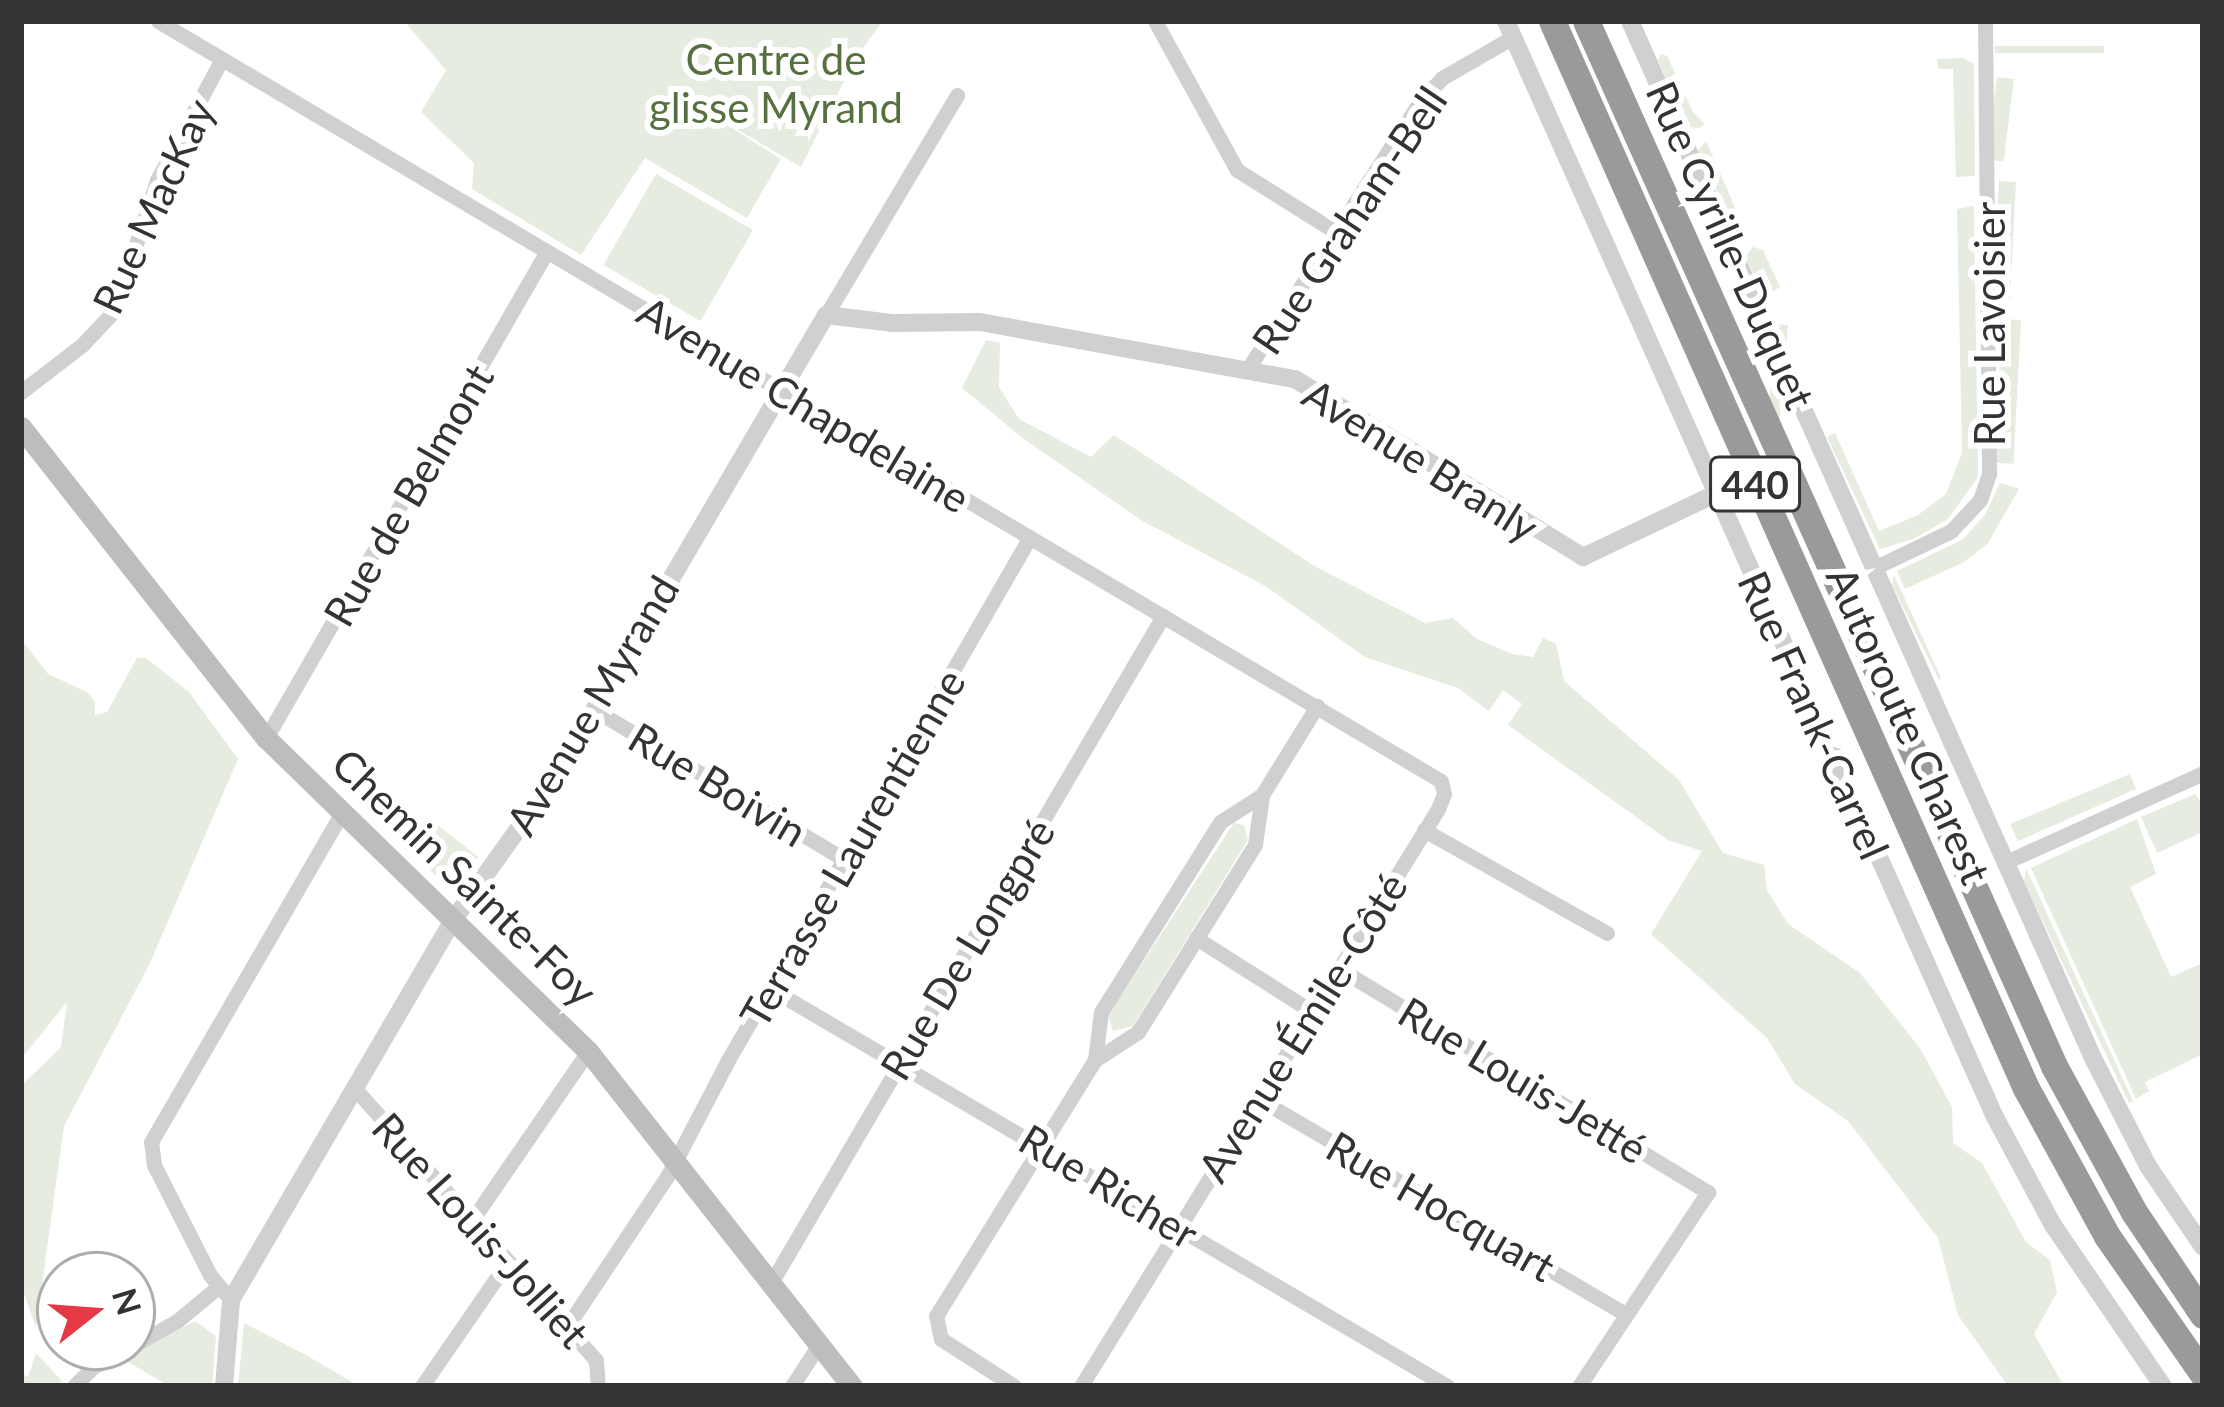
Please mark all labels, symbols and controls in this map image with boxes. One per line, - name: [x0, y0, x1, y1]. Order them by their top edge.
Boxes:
- park label: Centre de glisse Myrand: [649, 34, 903, 132]
- street label: Rue Cyrille-Duquet: [1636, 74, 1826, 416]
- street label: Rue Graham-Bell: [1241, 77, 1457, 363]
- street label: Rue MacKay: [81, 91, 225, 321]
- street label: Rue Lavoisier: [1964, 202, 2014, 446]
- street label: Avenue Chapdelaine: [629, 285, 979, 523]
- street label: Rue de Belmont: [313, 355, 503, 635]
- street label: Avenue Branly: [1294, 368, 1548, 552]
- road number: 440: [1707, 451, 1803, 517]
- street label: Autoroute Charest: [1816, 559, 2002, 891]
- street label: Rue Frank-Carrel: [1728, 563, 1900, 867]
- street label: Avenue Myrand: [495, 567, 689, 843]
- street label: Terrasse Laurentienne: [729, 660, 975, 1036]
- street label: Rue Boivin: [620, 711, 816, 857]
- street label: Chemin Sainte-Foy: [322, 738, 608, 1016]
- street label: Rue De Longpré: [869, 809, 1065, 1089]
- street label: Avenue Émile-Côté: [1187, 864, 1417, 1190]
- street label: Rue Louis-Jetté: [1390, 986, 1656, 1174]
- street label: Rue Louis-Jolliet: [362, 1102, 600, 1358]
- street label: Rue Richer: [1011, 1113, 1207, 1259]
- street label: Rue Hocquart: [1318, 1120, 1564, 1292]
- north arrow: [36, 1251, 156, 1371]
- text: N: [105, 1283, 150, 1319]

